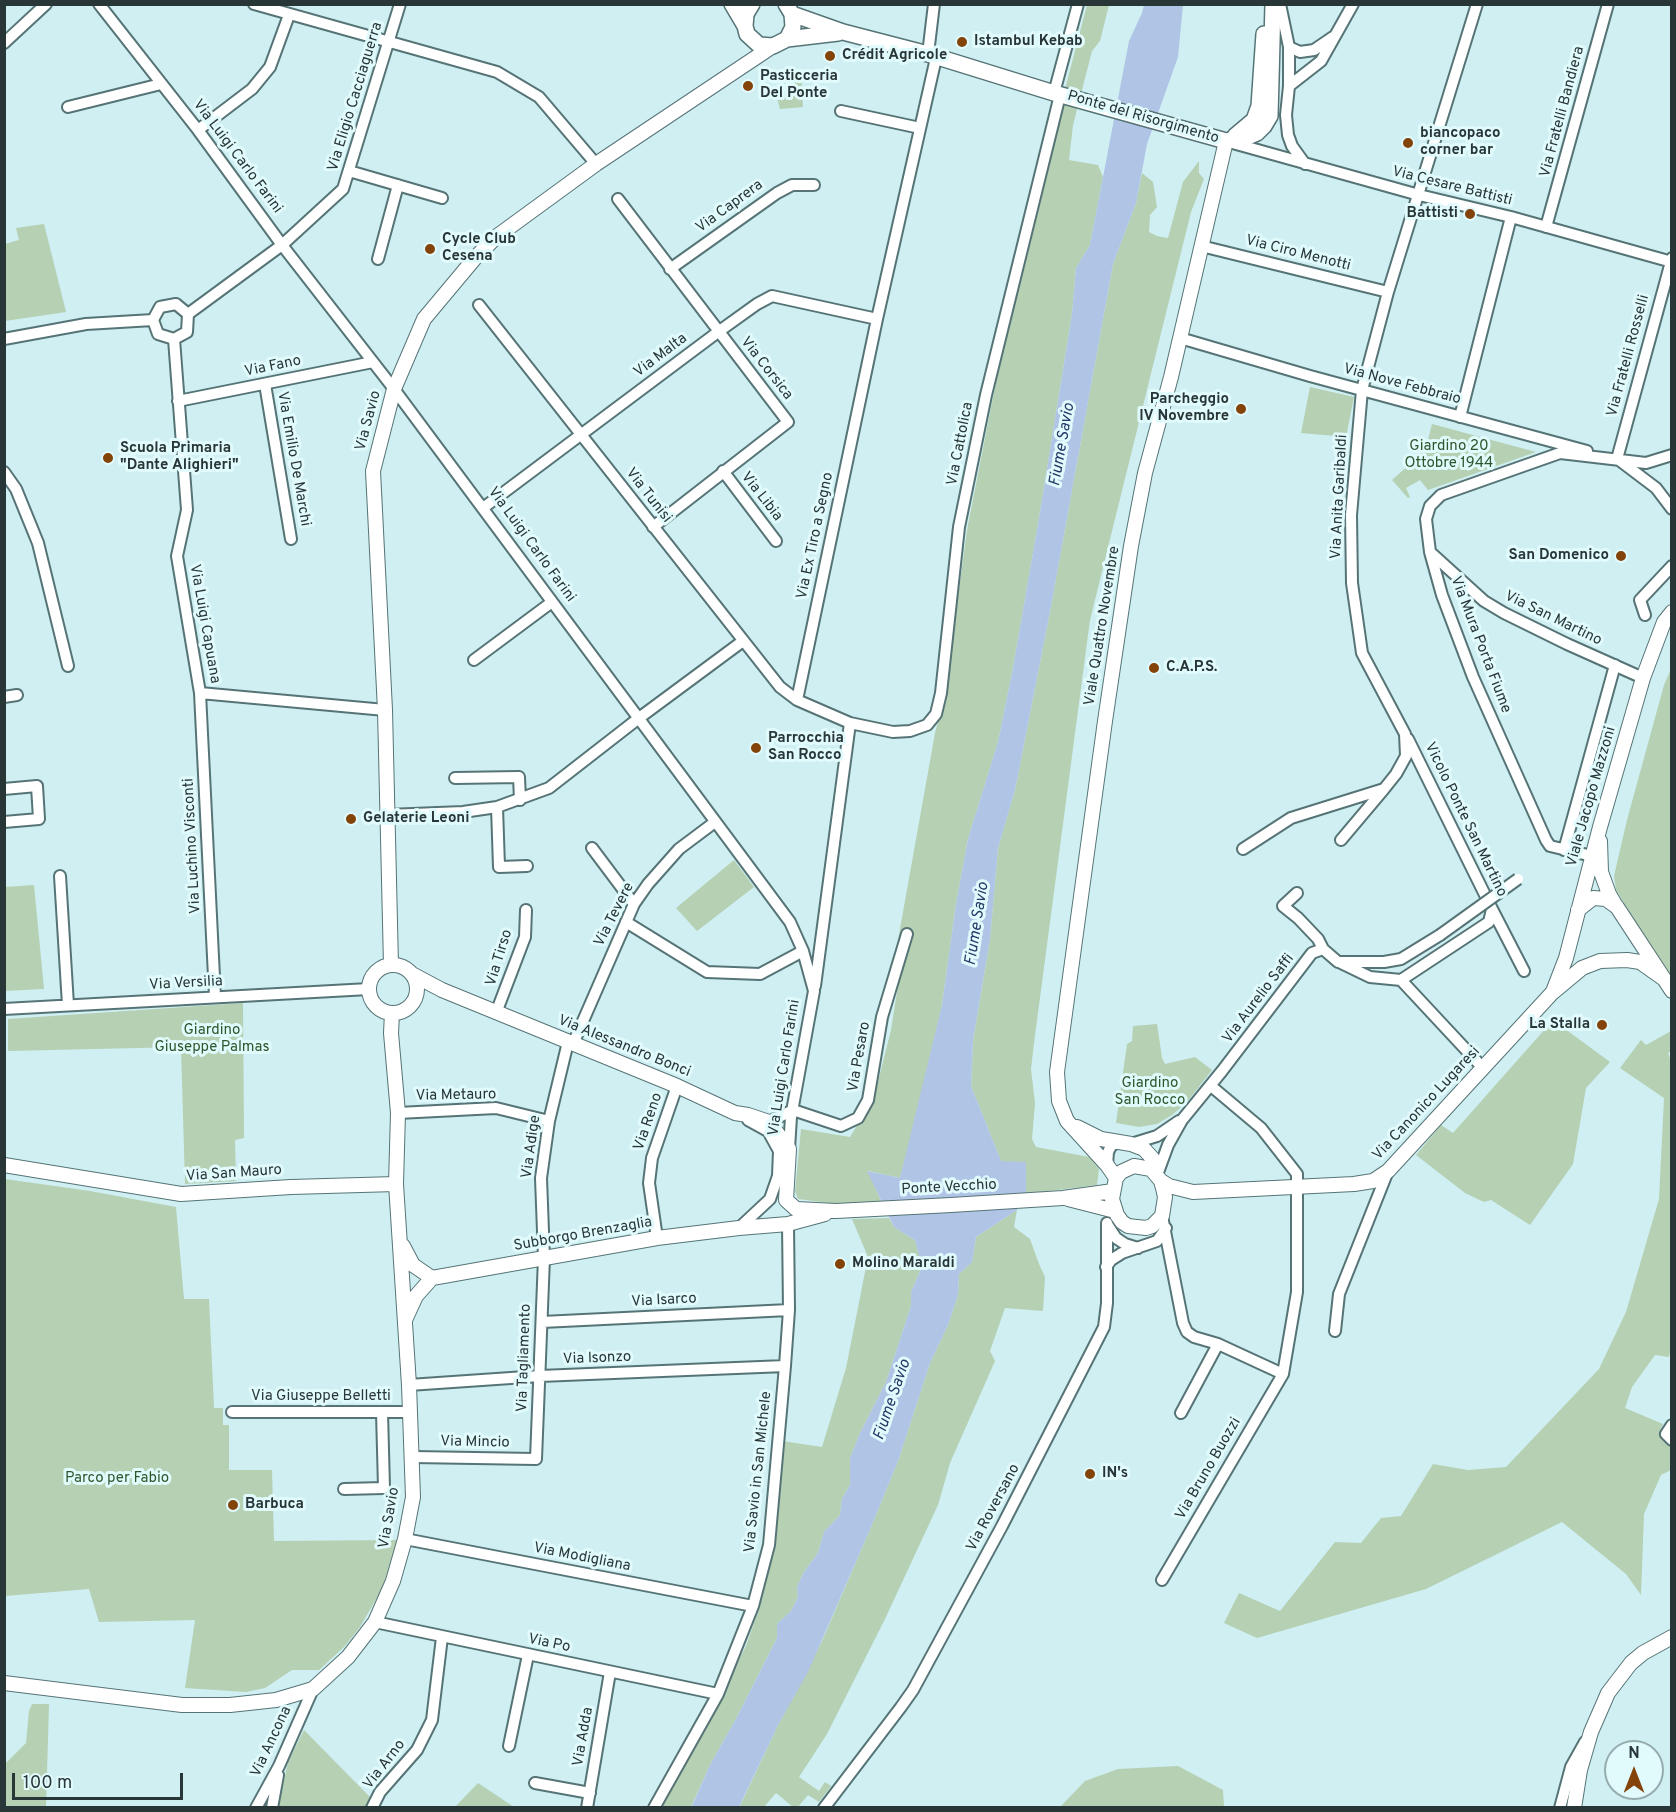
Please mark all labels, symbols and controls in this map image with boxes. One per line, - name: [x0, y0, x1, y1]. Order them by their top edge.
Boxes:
- street label: Via Eligio Cacciaguerra: [325, 20, 387, 174]
- place label: Istambul Kebab: [974, 33, 1083, 51]
- marker: Istambul Kebab: [955, 35, 969, 49]
- street label: Via Fratelli Bandiera: [1537, 45, 1589, 179]
- place label: Crédit Agricole: [842, 47, 947, 65]
- marker: Crédit Agricole: [823, 49, 837, 63]
- place label: Pasticceria Del Ponte: [760, 68, 838, 103]
- marker: Pasticceria Del Ponte: [741, 79, 755, 93]
- street label: Ponte del Risorgimento: [1065, 88, 1221, 148]
- street label: Via Luigi Carlo Farini: [188, 97, 286, 217]
- place label: biancopaco corner bar: [1420, 125, 1500, 160]
- marker: biancopaco corner bar: [1401, 136, 1415, 150]
- street label: Via Cesare Battisti: [1390, 163, 1514, 211]
- street label: Via Caprera: [693, 177, 767, 237]
- place label: Battisti: [1407, 205, 1458, 223]
- marker: Battisti: [1463, 207, 1477, 221]
- place label: Cycle Club Cesena: [442, 231, 516, 266]
- street label: Via Ciro Menotti: [1244, 232, 1352, 276]
- marker: Cycle Club Cesena: [423, 242, 437, 256]
- street label: Via Fratelli Rosselli: [1604, 293, 1654, 419]
- street label: Via Malta: [631, 330, 691, 382]
- street label: Via Corsica: [736, 334, 796, 404]
- street label: Via Fano: [243, 352, 303, 382]
- street label: Via Nove Febbraio: [1341, 361, 1463, 409]
- street label: Via Savio: [352, 389, 386, 453]
- street label: Via Emilio De Marchi: [272, 390, 314, 528]
- place label: Parcheggio IV Novembre: [1139, 391, 1229, 426]
- street label: Via Cattolica: [944, 401, 978, 487]
- water label: Fiume Savio: [1046, 402, 1080, 488]
- marker: Parcheggio IV Novembre: [1234, 402, 1248, 416]
- street label: Via Anita Garibaldi: [1328, 434, 1352, 560]
- park label: Giardino 20 Ottobre 1944: [1405, 438, 1493, 473]
- place label: Scuola Primaria "Dante Alighieri": [120, 440, 239, 475]
- marker: Scuola Primaria "Dante Alighieri": [101, 451, 115, 465]
- street label: Via Tunisi: [621, 465, 675, 527]
- street label: Via Libia: [736, 469, 786, 525]
- street label: Via Ex Tiro a Segno: [794, 471, 838, 601]
- street label: Via Luigi Carlo Farini: [483, 484, 579, 606]
- street label: Viale Quattro Novembre: [1081, 545, 1125, 707]
- place label: San Domenico: [1509, 547, 1609, 565]
- marker: San Domenico: [1614, 549, 1628, 563]
- street label: Via Luigi Capuana: [185, 563, 223, 685]
- street label: Via Mura Porta Fiume: [1446, 574, 1514, 716]
- street label: Via San Martino: [1501, 588, 1605, 650]
- place label: C.A.P.S.: [1166, 659, 1218, 677]
- marker: C.A.P.S.: [1147, 661, 1161, 675]
- street label: Viale Jacopo Mazzoni: [1563, 725, 1621, 869]
- place label: Parrocchia San Rocco: [768, 730, 844, 765]
- street label: Vicolo Ponte San Martino: [1420, 740, 1510, 900]
- marker: Parrocchia San Rocco: [749, 741, 763, 755]
- street label: Via Luchino Visconti: [180, 778, 206, 914]
- place label: Gelaterie Leoni: [363, 810, 469, 828]
- marker: Gelaterie Leoni: [344, 812, 358, 826]
- street label: Via Tevere: [591, 880, 639, 950]
- water label: Fiume Savio: [962, 881, 994, 967]
- street label: Via Tirso: [483, 927, 517, 989]
- street label: Via Aurelio Saffi: [1219, 951, 1299, 1047]
- street label: Via Versilia: [149, 973, 223, 995]
- street label: Via Luigi Carlo Farini: [765, 998, 805, 1138]
- street label: Via Alessandro Bonci: [555, 1012, 693, 1082]
- place label: La Stalla: [1529, 1016, 1590, 1034]
- marker: La Stalla: [1595, 1018, 1609, 1032]
- street label: Via Pesaro: [845, 1020, 875, 1094]
- park label: Giardino Giuseppe Palmas: [154, 1022, 270, 1057]
- street label: Via Canonico Lugaresi: [1370, 1043, 1484, 1165]
- park label: Giardino San Rocco: [1115, 1075, 1185, 1110]
- street label: Via Metauro: [415, 1086, 497, 1106]
- street label: Via Reno: [631, 1091, 667, 1153]
- street label: Via Adige: [519, 1114, 545, 1180]
- street label: Via San Mauro: [186, 1162, 282, 1186]
- street label: Ponte Vecchio: [901, 1177, 997, 1199]
- street label: Subborgo Brenzaglia: [512, 1214, 654, 1256]
- place label: Molino Maraldi: [852, 1255, 955, 1273]
- marker: Molino Maraldi: [833, 1257, 847, 1271]
- street label: Via Isarco: [631, 1290, 697, 1312]
- street label: Via Tagliamento: [514, 1304, 536, 1412]
- street label: Via Isonzo: [563, 1349, 631, 1369]
- water label: Fiume Savio: [870, 1357, 916, 1443]
- street label: Via Giuseppe Belletti: [251, 1388, 391, 1406]
- street label: Via Savio in San Michele: [742, 1390, 776, 1554]
- street label: Via Bruno Buozzi: [1172, 1415, 1246, 1523]
- street label: Via Mincio: [440, 1433, 510, 1453]
- street label: Via Roversano: [963, 1461, 1025, 1555]
- place label: IN's: [1102, 1465, 1128, 1483]
- marker: IN's: [1083, 1467, 1097, 1481]
- park label: Parco per Fabio: [65, 1470, 169, 1488]
- street label: Via Savio: [376, 1486, 404, 1550]
- place label: Barbuca: [245, 1496, 304, 1514]
- marker: Barbuca: [226, 1498, 240, 1512]
- street label: Via Modigliana: [532, 1540, 632, 1576]
- street label: Via Po: [526, 1631, 572, 1657]
- street label: Via Ancona: [248, 1704, 296, 1780]
- street label: Via Adda: [570, 1706, 598, 1768]
- street label: Via Arno: [360, 1737, 410, 1793]
- north arrow: [1604, 1740, 1664, 1800]
- text: N: [1628, 1744, 1640, 1764]
- scale bar: [15, 1761, 186, 1799]
- text: 100 m: [23, 1772, 72, 1795]

